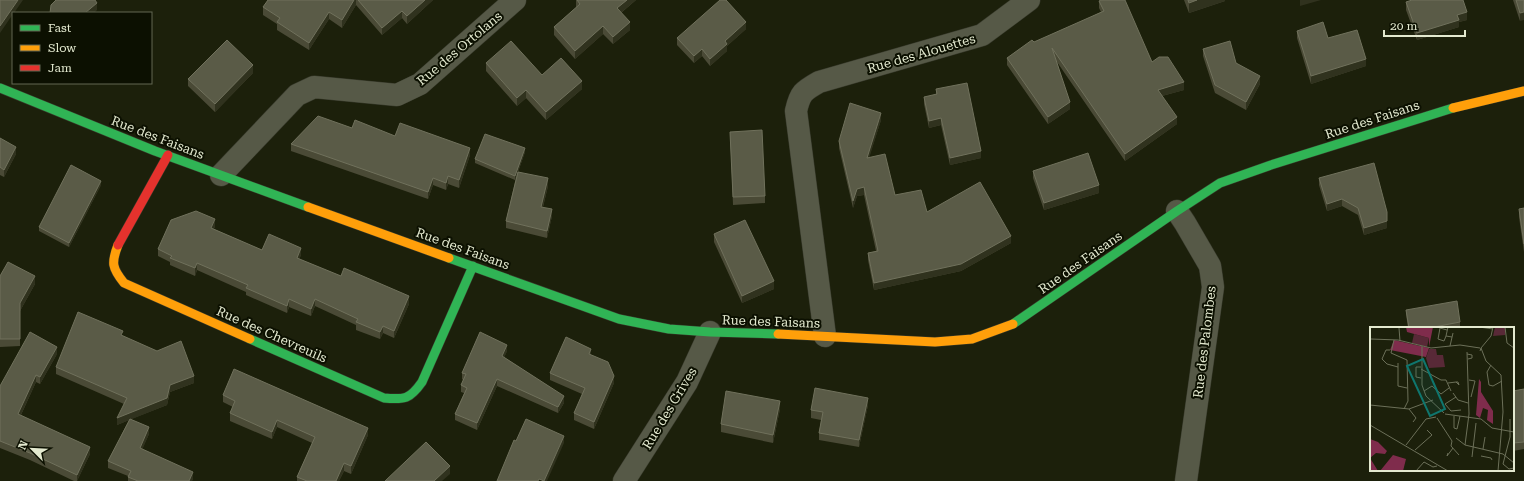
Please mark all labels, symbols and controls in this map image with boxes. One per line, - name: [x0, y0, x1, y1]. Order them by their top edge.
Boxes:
- street label: Rue des Ortolans: [414, 8, 505, 88]
- legend: [12, 12, 152, 84]
- scale bar: [1384, 12, 1465, 38]
- text: 20 m: [1390, 19, 1417, 33]
- text: Fast: [48, 21, 72, 35]
- street label: Rue des Alouettes: [865, 31, 977, 76]
- text: Slow: [48, 41, 76, 55]
- text: Jam: [48, 61, 72, 75]
- street label: Rue des Faisans: [1323, 97, 1421, 142]
- street label: Rue des Faisans: [109, 113, 206, 162]
- street label: Rue des Faisans: [414, 225, 512, 272]
- street label: Rue des Faisans: [1036, 228, 1125, 297]
- street label: Rue des Palombes: [1190, 285, 1219, 399]
- street label: Rue des Chevreuils: [214, 303, 329, 366]
- street label: Rue des Faisans: [722, 312, 820, 331]
- inset map: [1370, 327, 1514, 471]
- street label: Rue des Grives: [639, 365, 700, 452]
- north arrow: [12, 429, 52, 469]
- text: N: [16, 438, 31, 452]

